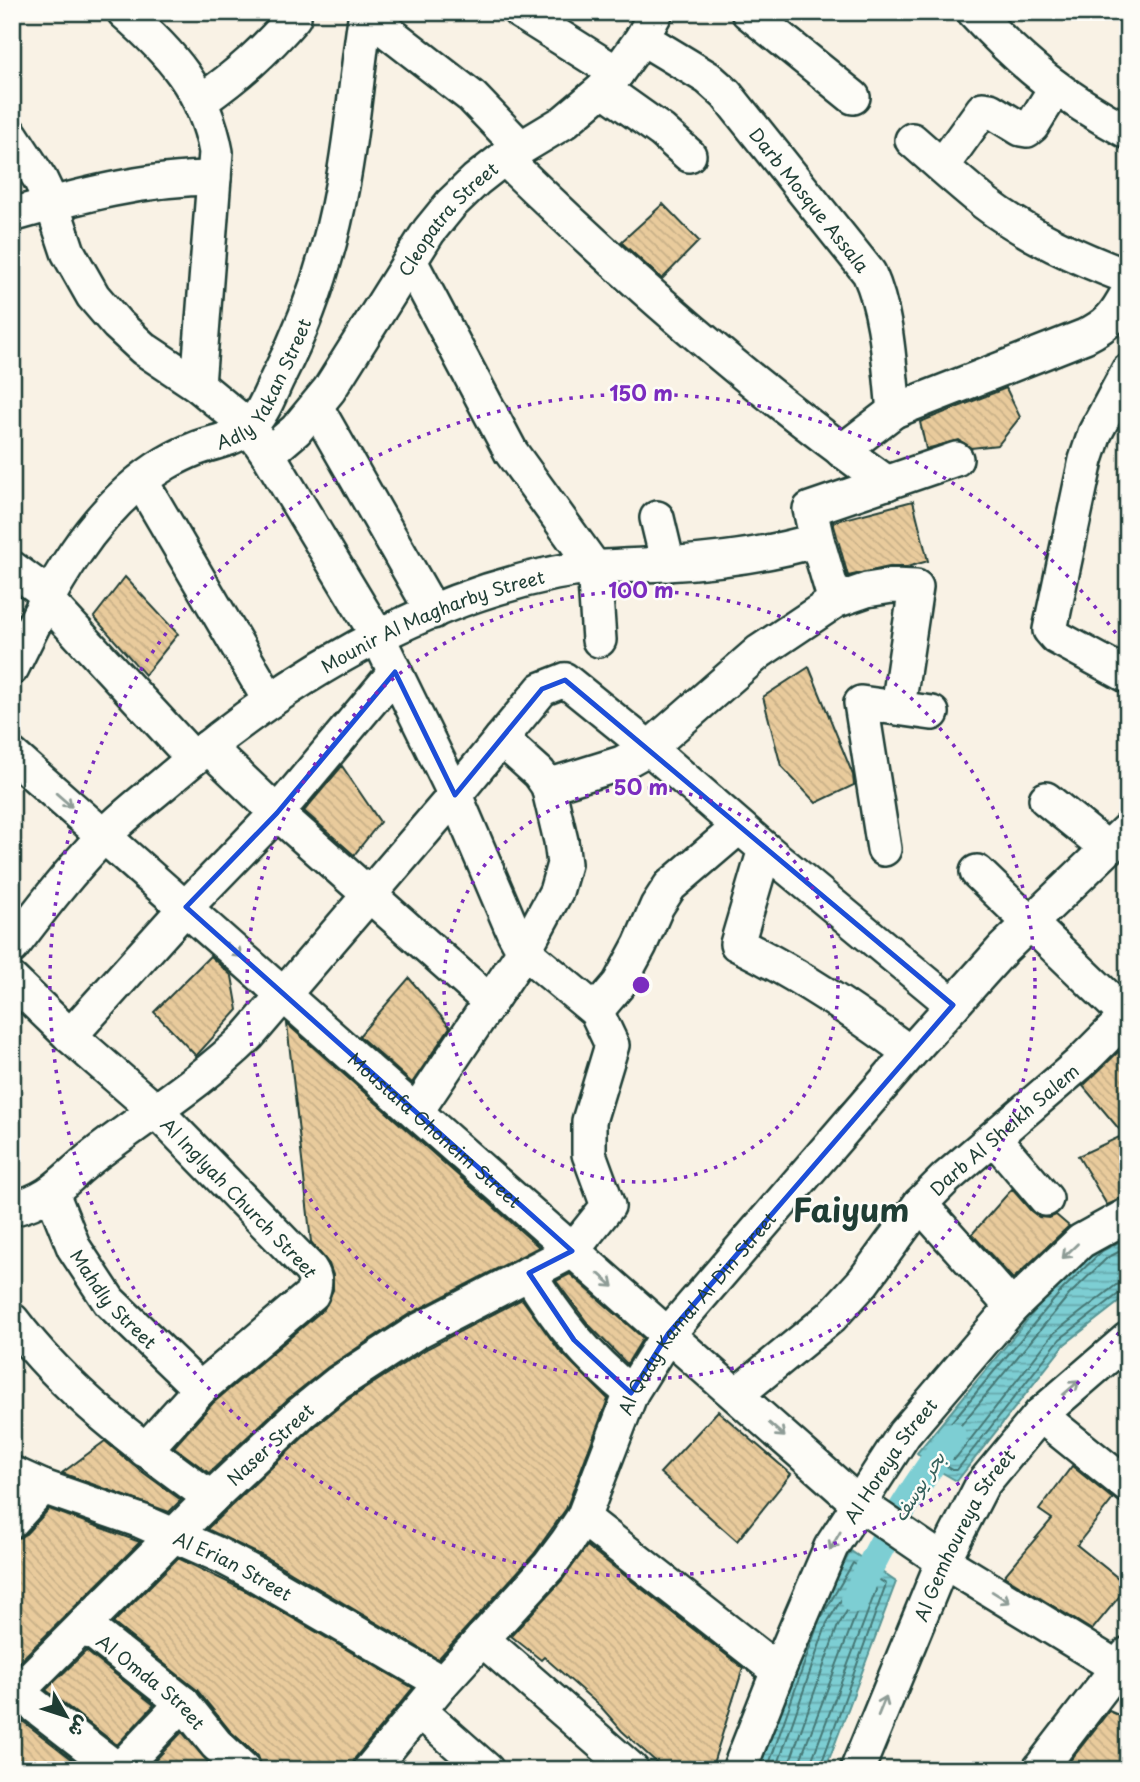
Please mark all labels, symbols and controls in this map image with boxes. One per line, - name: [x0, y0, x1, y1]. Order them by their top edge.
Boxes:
- street label: Darb Mosque Assala: [744, 121, 877, 278]
- street label: Cleopatra Street: [391, 155, 503, 281]
- street label: Adly Yakan Street: [213, 314, 317, 455]
- text: 150 m: [609, 376, 673, 408]
- street label: Mounir Al Magharby Street: [315, 562, 547, 679]
- text: 100 m: [608, 573, 674, 605]
- text: 50 m: [614, 770, 668, 802]
- one-way arrow: [54, 792, 72, 808]
- one-way arrow: [225, 942, 243, 958]
- centre of rings: [629, 973, 653, 997]
- street label: Moustafa Ghoneim Street: [343, 1045, 528, 1213]
- street label: Darb Al Sheikh Salem: [923, 1057, 1084, 1201]
- street label: Al Inglyah Church Street: [155, 1111, 325, 1282]
- district label: Faiyum: [793, 1185, 909, 1233]
- street label: Al Qady Kamal Al Din Street: [610, 1205, 782, 1418]
- street label: Mahdly Street: [65, 1243, 163, 1354]
- one-way arrow: [1062, 1243, 1079, 1260]
- one-way arrow: [597, 1272, 615, 1288]
- one-way arrow: [1062, 1380, 1080, 1396]
- street label: Al Horeya Street: [836, 1392, 943, 1528]
- street label: Naser Street: [221, 1397, 319, 1491]
- one-way arrow: [768, 1422, 786, 1438]
- street label: Al Gemhoureya Street: [906, 1442, 1021, 1625]
- water label: بحر يوسف: [885, 1445, 951, 1526]
- street label: Al Erian Street: [170, 1524, 298, 1606]
- one-way arrow: [828, 1530, 841, 1551]
- one-way arrow: [991, 1589, 1010, 1604]
- street label: Al Omda Street: [91, 1627, 212, 1735]
- north arrow: [32, 1680, 102, 1750]
- one-way arrow: [877, 1696, 890, 1718]
- text: ش: [62, 1710, 97, 1744]

